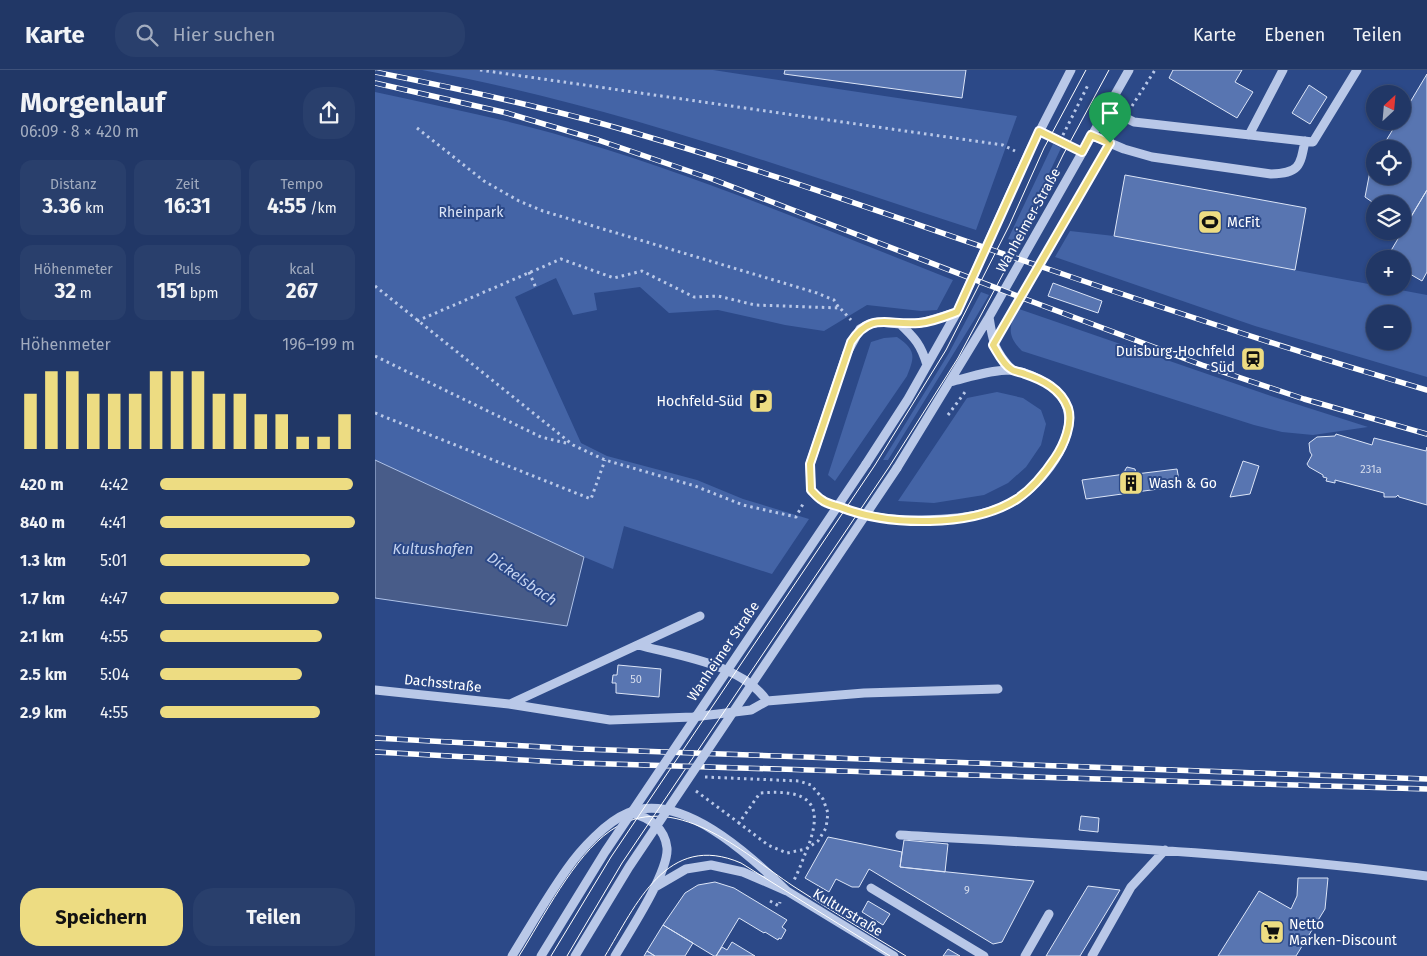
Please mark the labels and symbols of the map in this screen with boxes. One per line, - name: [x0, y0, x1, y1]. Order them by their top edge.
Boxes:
- north arrow: [1366, 85, 1411, 130]
- pin: [1089, 92, 1131, 143]
- street label: Wanheimer Straße: [993, 165, 1064, 275]
- park label: Rheinpark: [439, 204, 504, 221]
- sports icon: McFit: [1197, 209, 1223, 235]
- place label: McFit: [1227, 214, 1261, 231]
- place label: Duisburg-Hochfeld Süd: [1116, 343, 1235, 376]
- station icon: Duisburg-Hochfeld Süd: [1240, 346, 1266, 372]
- parking icon: Hochfeld-Süd: [748, 388, 774, 414]
- place label: Hochfeld-Süd: [657, 393, 743, 410]
- house number: 231a: [1360, 463, 1382, 476]
- building icon: Wash & Go: [1118, 470, 1144, 496]
- place label: Wash & Go: [1149, 475, 1217, 492]
- water label: Kultushafen: [393, 540, 473, 558]
- water label: Dickelsbach: [484, 548, 560, 610]
- street label: Wanheimer Straße: [684, 598, 763, 704]
- street label: Dachsstraße: [403, 671, 483, 696]
- house number: 50: [630, 673, 642, 686]
- house number: 9: [964, 884, 970, 897]
- street label: Kulturstraße: [810, 885, 886, 940]
- place label: Netto Marken-Discount: [1289, 916, 1398, 949]
- supermarket icon: Netto Marken-Discount: [1259, 919, 1285, 945]

